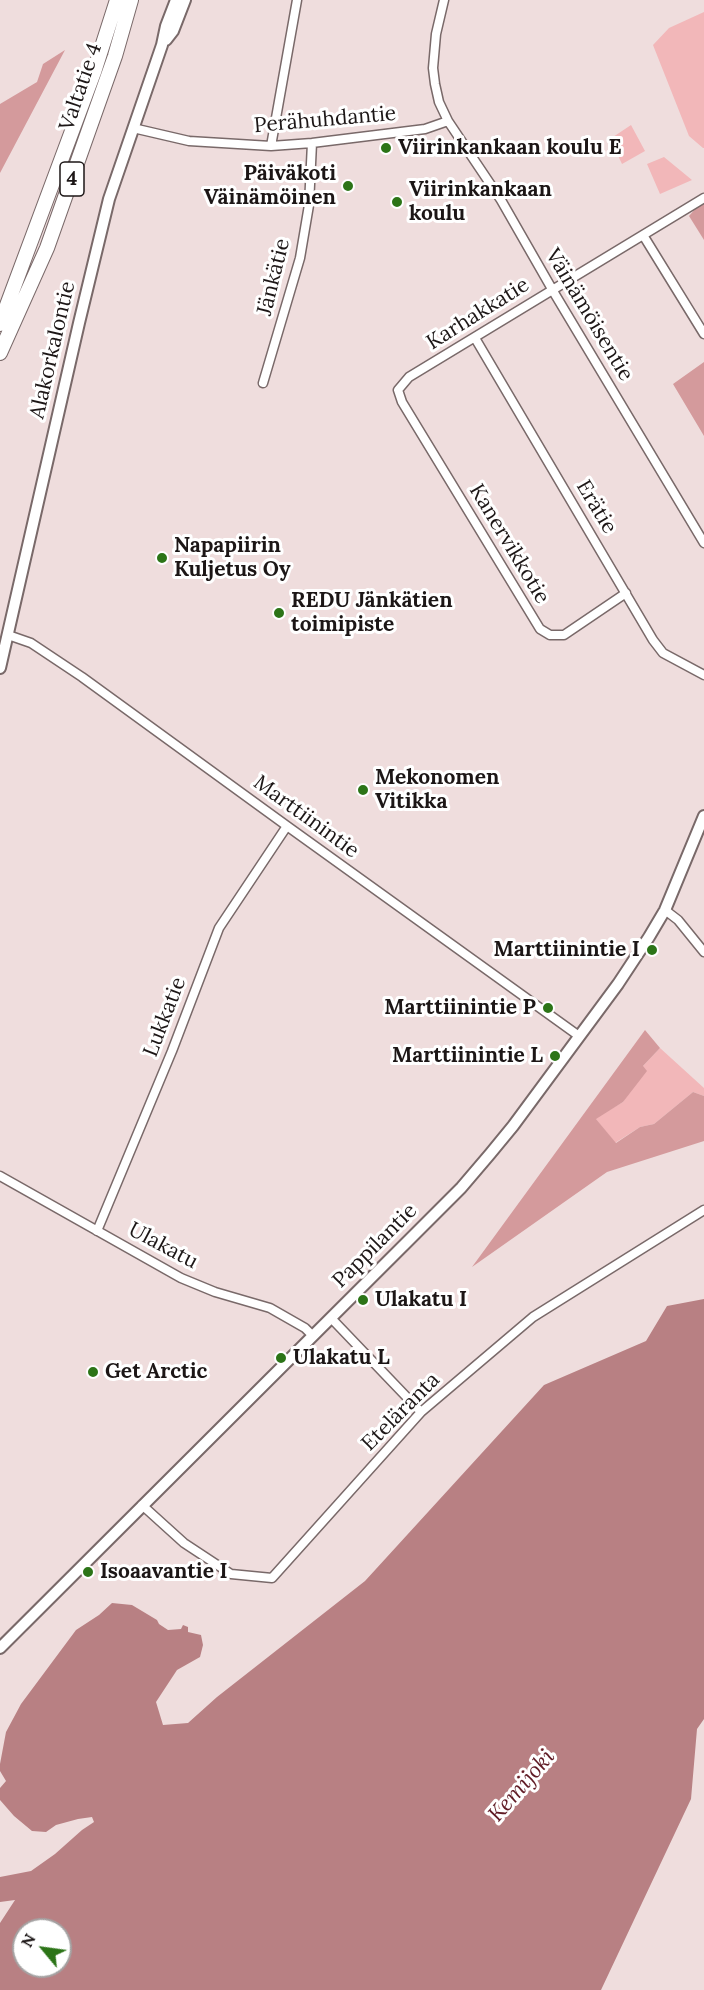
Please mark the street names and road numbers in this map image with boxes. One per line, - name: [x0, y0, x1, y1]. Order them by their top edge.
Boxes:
- street label: Valtatie 4: [54, 40, 108, 134]
- street label: Perähuhdantie: [253, 101, 397, 139]
- road number: 4: [60, 162, 84, 196]
- street label: Jänkätie: [252, 236, 296, 318]
- street label: Väinämöisentie: [540, 244, 638, 386]
- street label: Karhakkatie: [422, 273, 534, 355]
- street label: Alakorkalontie: [25, 279, 81, 421]
- street label: Erätie: [570, 476, 622, 538]
- street label: Kanervikkotie: [463, 480, 555, 608]
- street label: Marttiinintie: [248, 770, 364, 864]
- street label: Lukkatie: [138, 974, 192, 1060]
- street label: Pappilantie: [328, 1199, 422, 1293]
- street label: Ulakatu: [124, 1217, 202, 1275]
- street label: Eteläranta: [357, 1368, 445, 1456]

